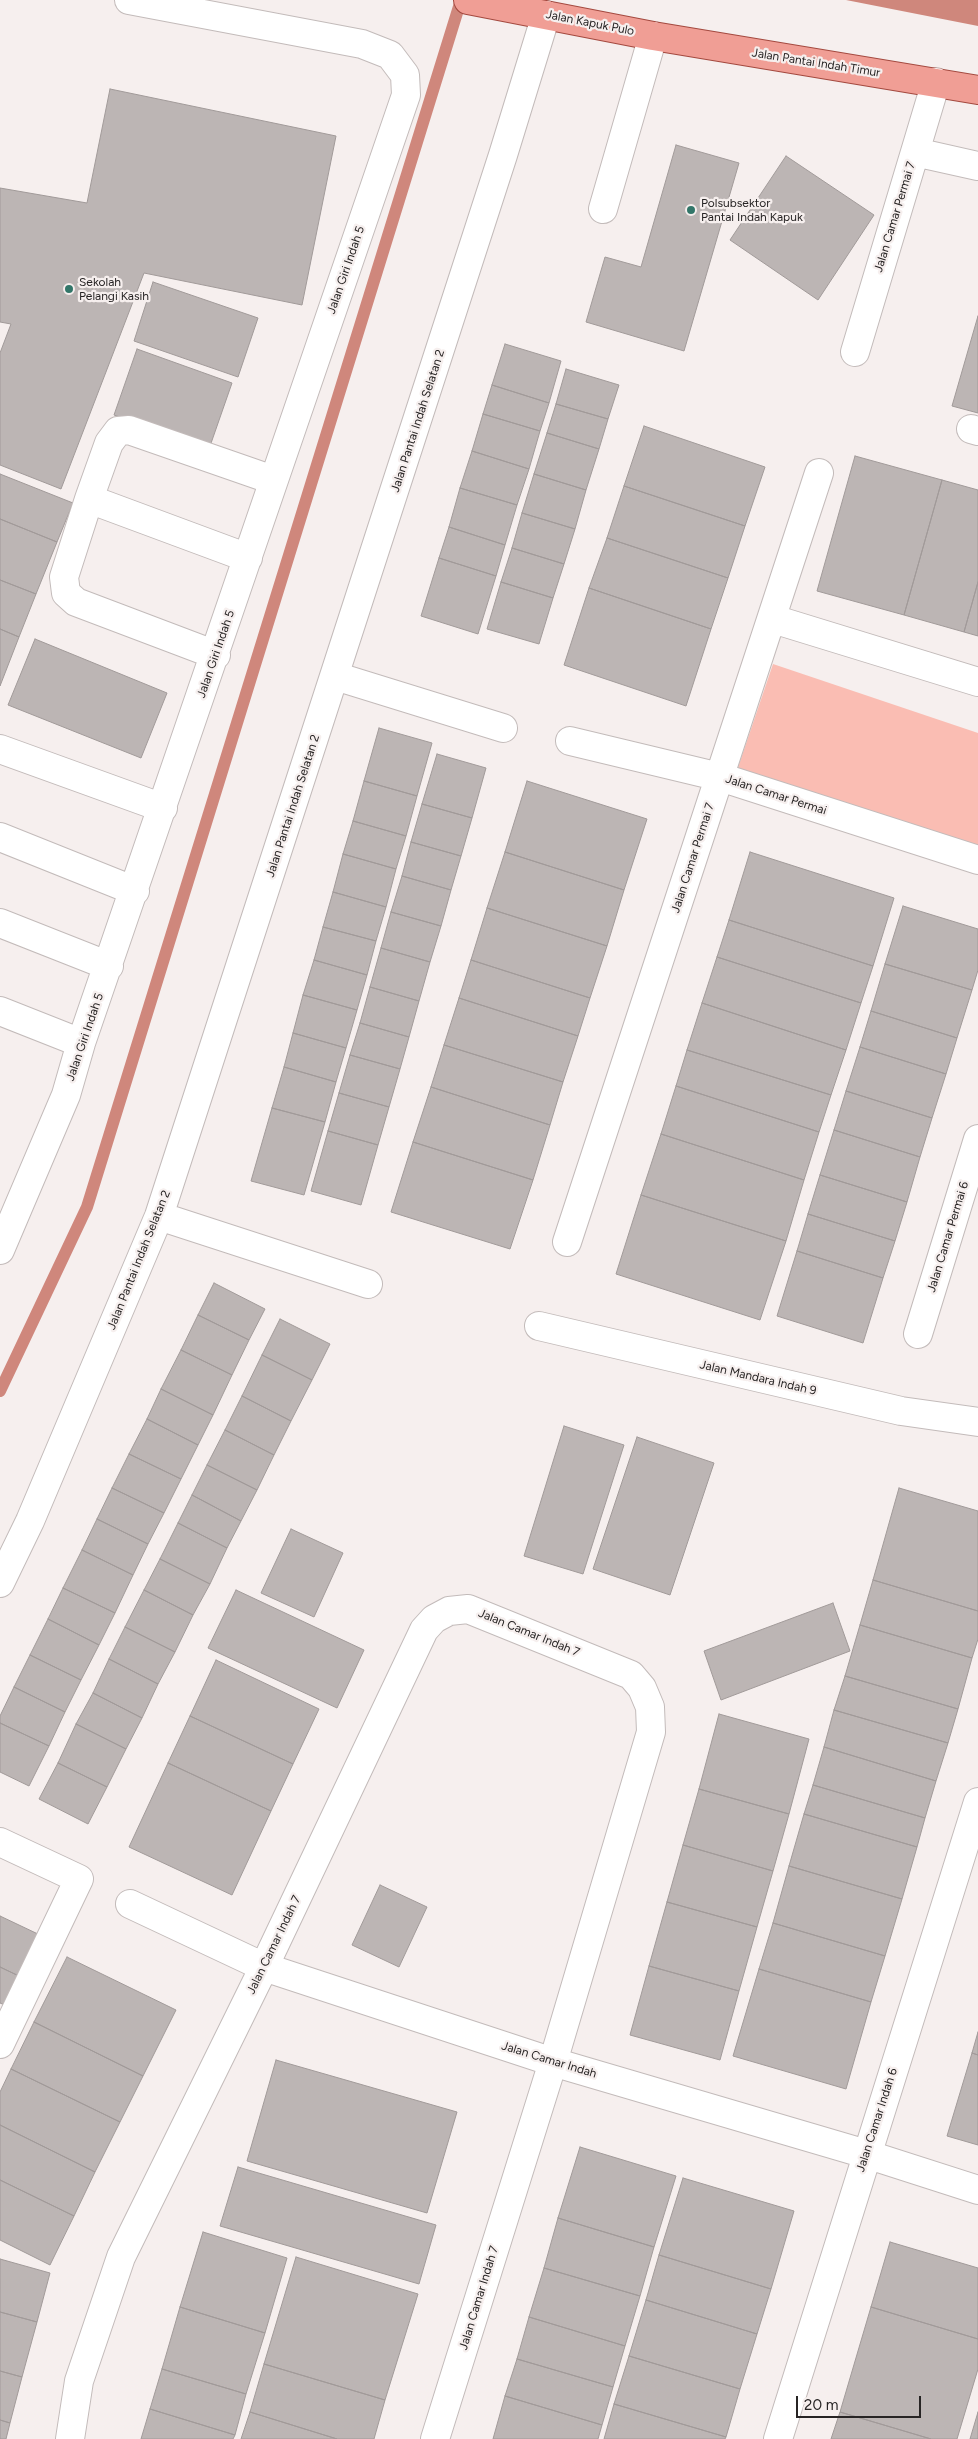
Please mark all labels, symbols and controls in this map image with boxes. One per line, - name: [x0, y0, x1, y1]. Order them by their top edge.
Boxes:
- street label: Jalan Kapuk Pulo: [545, 7, 635, 39]
- street label: Jalan Pantai Indah Timur: [751, 46, 881, 80]
- street label: Jalan Camar Permai 7: [871, 160, 919, 274]
- place label: Polsubsektor Pantai Indah Kapuk: [701, 196, 803, 224]
- marker: Polsubsektor Pantai Indah Kapuk: [685, 204, 697, 216]
- street label: Jalan Giri Indah 5: [324, 224, 368, 316]
- place label: Sekolah Pelangi Kasih: [79, 275, 149, 303]
- marker: Sekolah Pelangi Kasih: [63, 283, 75, 295]
- street label: Jalan Pantai Indah Selatan 2: [388, 348, 448, 494]
- street label: Jalan Giri Indah 5: [194, 608, 238, 700]
- street label: Jalan Pantai Indah Selatan 2: [263, 733, 323, 879]
- street label: Jalan Camar Permai: [724, 772, 828, 818]
- street label: Jalan Camar Permai 7: [668, 801, 718, 915]
- street label: Jalan Giri Indah 5: [63, 991, 107, 1083]
- street label: Jalan Camar Permai 6: [924, 1180, 972, 1294]
- street label: Jalan Pantai Indah Selatan 2: [104, 1188, 174, 1332]
- street label: Jalan Mandara Indah 9: [698, 1358, 818, 1398]
- street label: Jalan Camar Indah 7: [476, 1606, 582, 1660]
- street label: Jalan Camar Indah 7: [244, 1893, 304, 1997]
- street label: Jalan Camar Indah: [500, 2039, 598, 2081]
- street label: Jalan Camar Indah 6: [853, 2066, 901, 2174]
- street label: Jalan Camar Indah 7: [456, 2244, 502, 2352]
- scale bar: [798, 2386, 923, 2418]
- text: 20 m: [804, 2396, 838, 2414]

